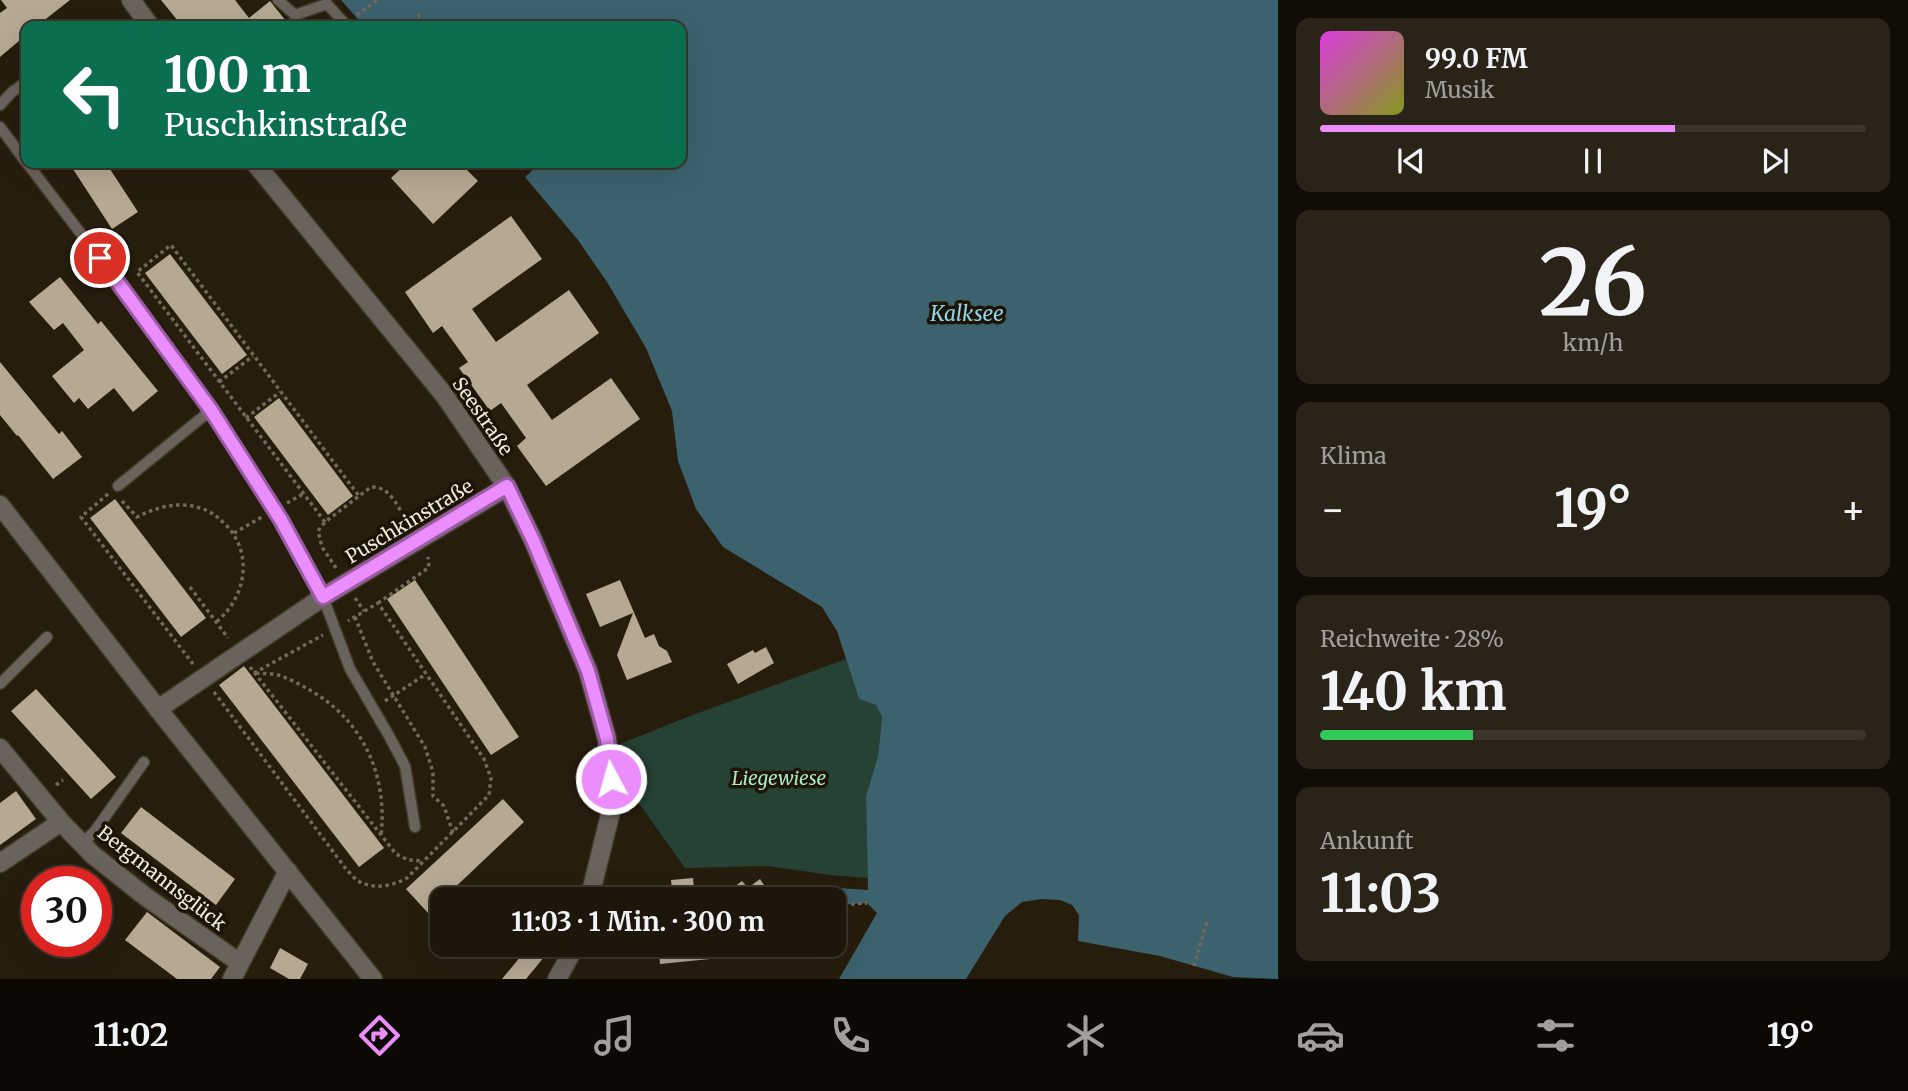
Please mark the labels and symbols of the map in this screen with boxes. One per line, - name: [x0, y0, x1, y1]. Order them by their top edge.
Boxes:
- pin: [70, 228, 130, 288]
- water label: Kalksee: [929, 300, 1004, 327]
- street label: Seestraße: [447, 372, 519, 460]
- street label: Puschkinstraße: [341, 474, 477, 568]
- position arrow: [574, 742, 648, 816]
- park label: Liegewiese: [732, 766, 827, 790]
- street label: Bergmannsglück: [93, 820, 231, 936]
- speed limit sign: 30: [21, 866, 112, 957]

